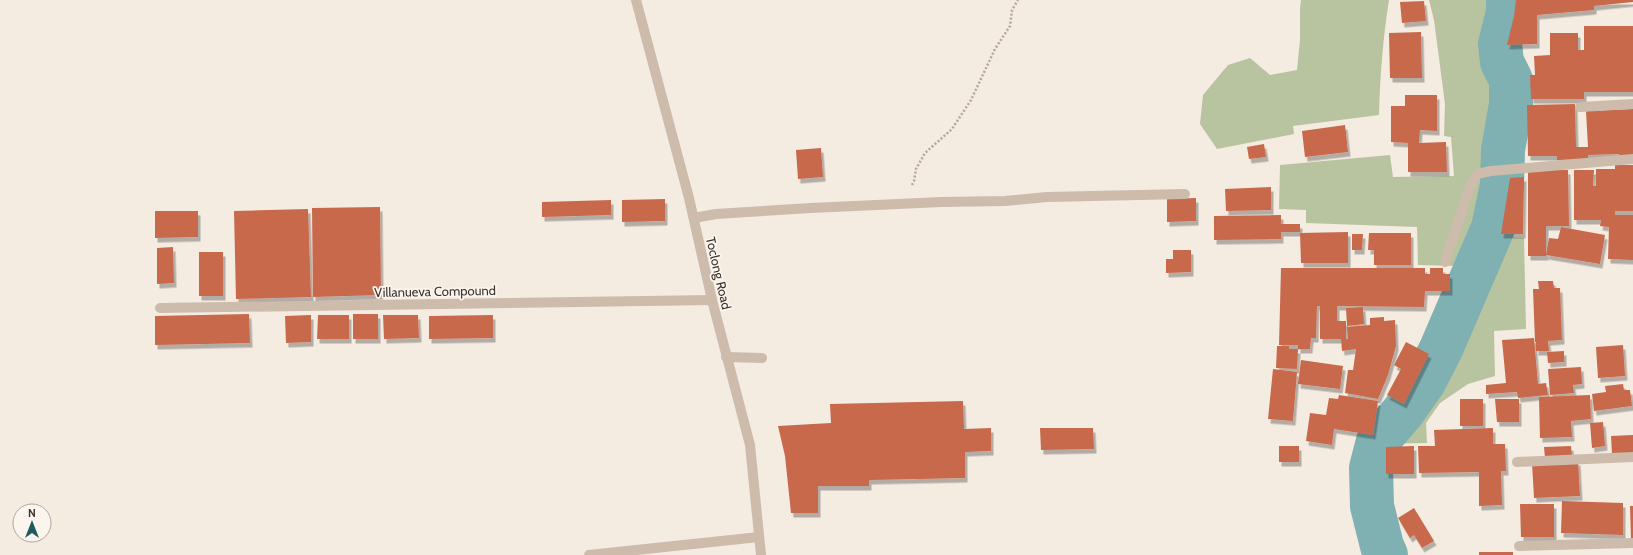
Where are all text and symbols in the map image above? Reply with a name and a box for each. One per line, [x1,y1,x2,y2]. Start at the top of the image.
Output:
street label: Toclong Road [703,235,735,311]
street label: Villanueva Compound [374,282,496,300]
north arrow [12,503,52,543]
text: N [28,506,36,520]

